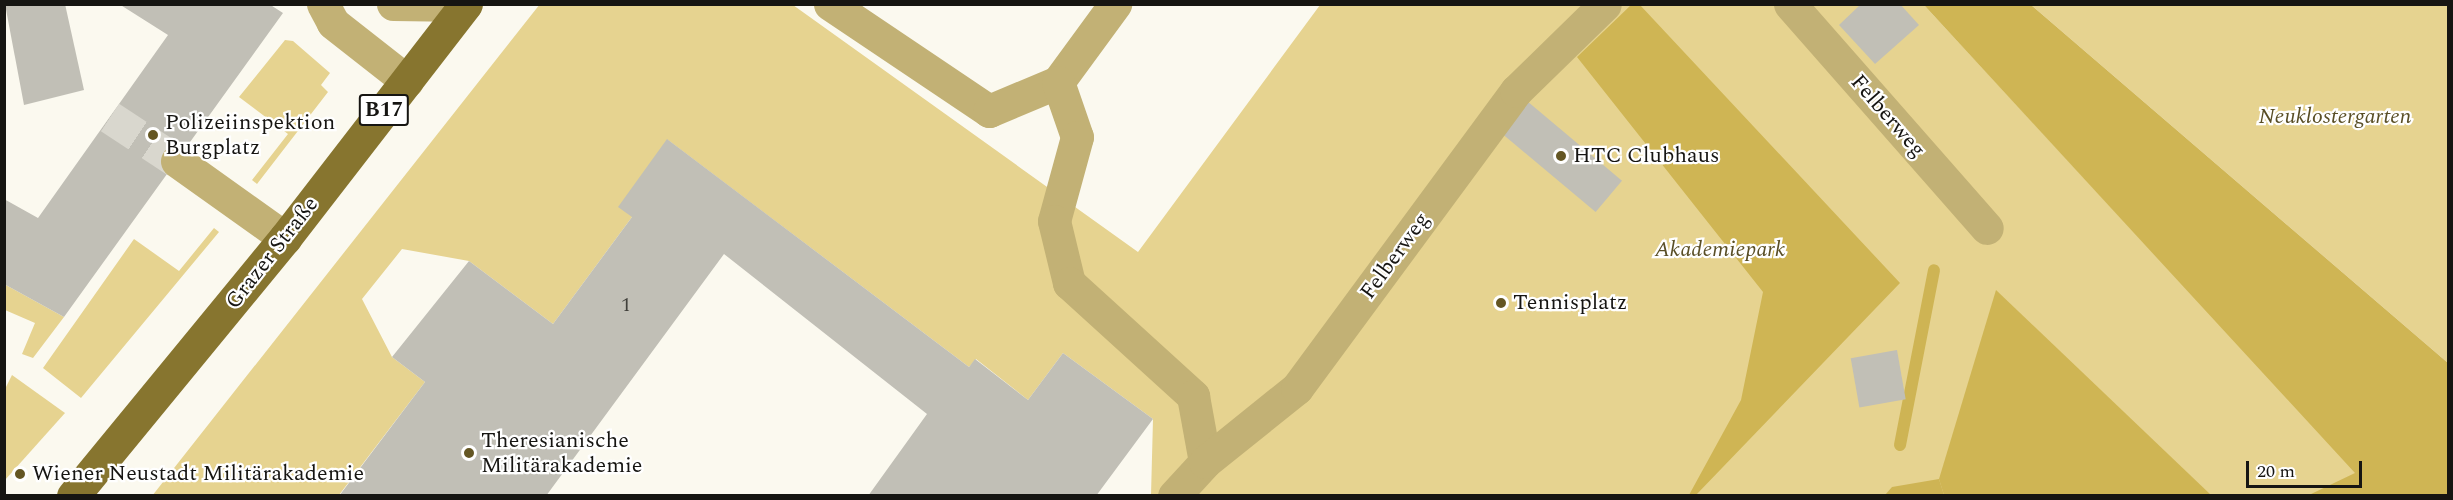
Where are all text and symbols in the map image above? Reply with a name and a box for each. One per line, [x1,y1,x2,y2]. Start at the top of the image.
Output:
street label: Felberweg [1845,69,1931,163]
road number: B17 [358,92,410,128]
park label: Neuklostergarten [2259,104,2411,130]
place label: Polizeiinspektion Burgplatz [165,109,335,160]
marker: Polizeiinspektion Burgplatz [146,128,160,142]
place label: HTC Clubhaus [1573,143,1720,169]
marker: HTC Clubhaus [1554,149,1568,163]
street label: Grazer Straße [220,192,324,314]
street label: Felberweg [1355,207,1435,305]
park label: Akademiepark [1655,237,1785,263]
place label: Tennisplatz [1513,290,1627,316]
house number: 1 [621,293,631,317]
marker: Tennisplatz [1494,296,1508,310]
place label: Theresianische Militärakademie [481,427,642,478]
marker: Theresianische Militärakademie [462,446,476,460]
scale bar [2249,449,2364,487]
text: 20 m [2257,458,2295,485]
place label: Wiener Neustadt Militärakademie [32,461,364,487]
marker: Wiener Neustadt Militärakademie [13,467,27,481]

